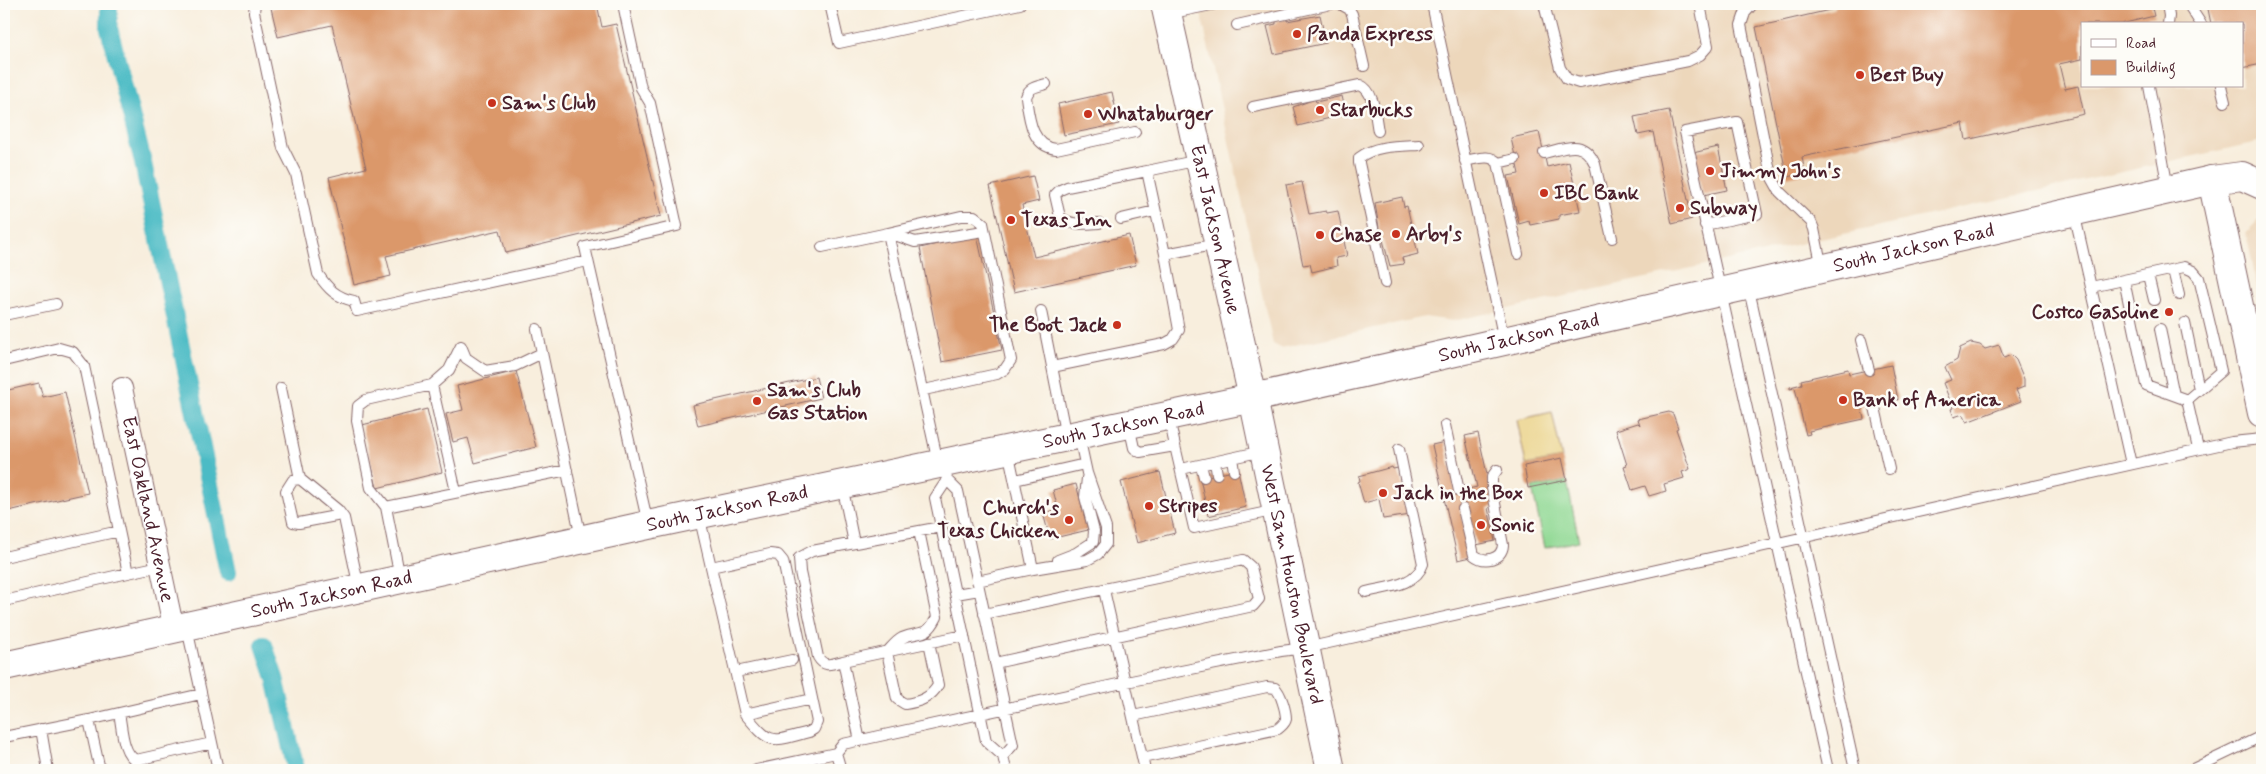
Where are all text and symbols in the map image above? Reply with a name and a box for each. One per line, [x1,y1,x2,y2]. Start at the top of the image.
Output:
place label: Panda Express [1307,21,1433,48]
legend [2081,22,2244,88]
marker: Panda Express [1291,28,1303,40]
text: Road [2126,34,2156,54]
text: Building [2126,58,2176,79]
place label: Best Buy [1870,62,1944,89]
marker: Best Buy [1854,69,1866,81]
place label: Sam's Club [502,90,596,117]
marker: Sam's Club [486,97,498,109]
place label: Starbucks [1330,97,1413,124]
place label: Whataburger [1097,101,1214,130]
marker: Starbucks [1314,104,1326,116]
marker: Whataburger [1082,108,1094,120]
street label: East Jackson Avenue [1183,142,1247,317]
place label: Jimmy John's [1720,158,1841,185]
marker: Jimmy John's [1704,165,1716,177]
place label: IBC Bank [1554,180,1640,207]
marker: IBC Bank [1538,187,1550,199]
place label: Subway [1690,195,1757,222]
marker: Subway [1674,202,1686,214]
place label: Texas Inn [1021,207,1112,234]
marker: Texas Inn [1005,214,1017,226]
street label: South Jackson Road [1831,216,1997,279]
place label: Arby's [1406,221,1462,248]
place label: Chase [1330,222,1382,249]
marker: Arby's [1390,228,1402,240]
marker: Chase [1314,229,1326,241]
place label: Costco Gasoline [2032,299,2159,326]
street label: South Jackson Road [1436,306,1602,369]
marker: Costco Gasoline [2163,306,2175,318]
place label: The Boot Jack [989,312,1107,339]
marker: The Boot Jack [1111,319,1123,331]
place label: Sam's Club Gas Station [767,377,868,427]
place label: Bank of America [1853,387,2002,414]
marker: Bank of America [1837,394,1849,406]
marker: Sam's Club Gas Station [751,395,763,407]
street label: South Jackson Road [1040,395,1207,455]
street label: East Oakland Avenue [115,414,181,605]
street label: West Sam Houston Boulevard [1254,462,1330,707]
street label: South Jackson Road [644,478,810,539]
place label: Jack in the Box [1393,480,1523,507]
marker: Jack in the Box [1377,487,1389,499]
place label: Stripes [1159,493,1218,520]
place label: Church's Texas Chicken [937,495,1059,545]
marker: Stripes [1143,500,1155,512]
place label: Sonic [1491,512,1535,539]
marker: Church's Texas Chicken [1063,514,1075,526]
marker: Sonic [1475,519,1487,531]
street label: South Jackson Road [248,564,414,625]

